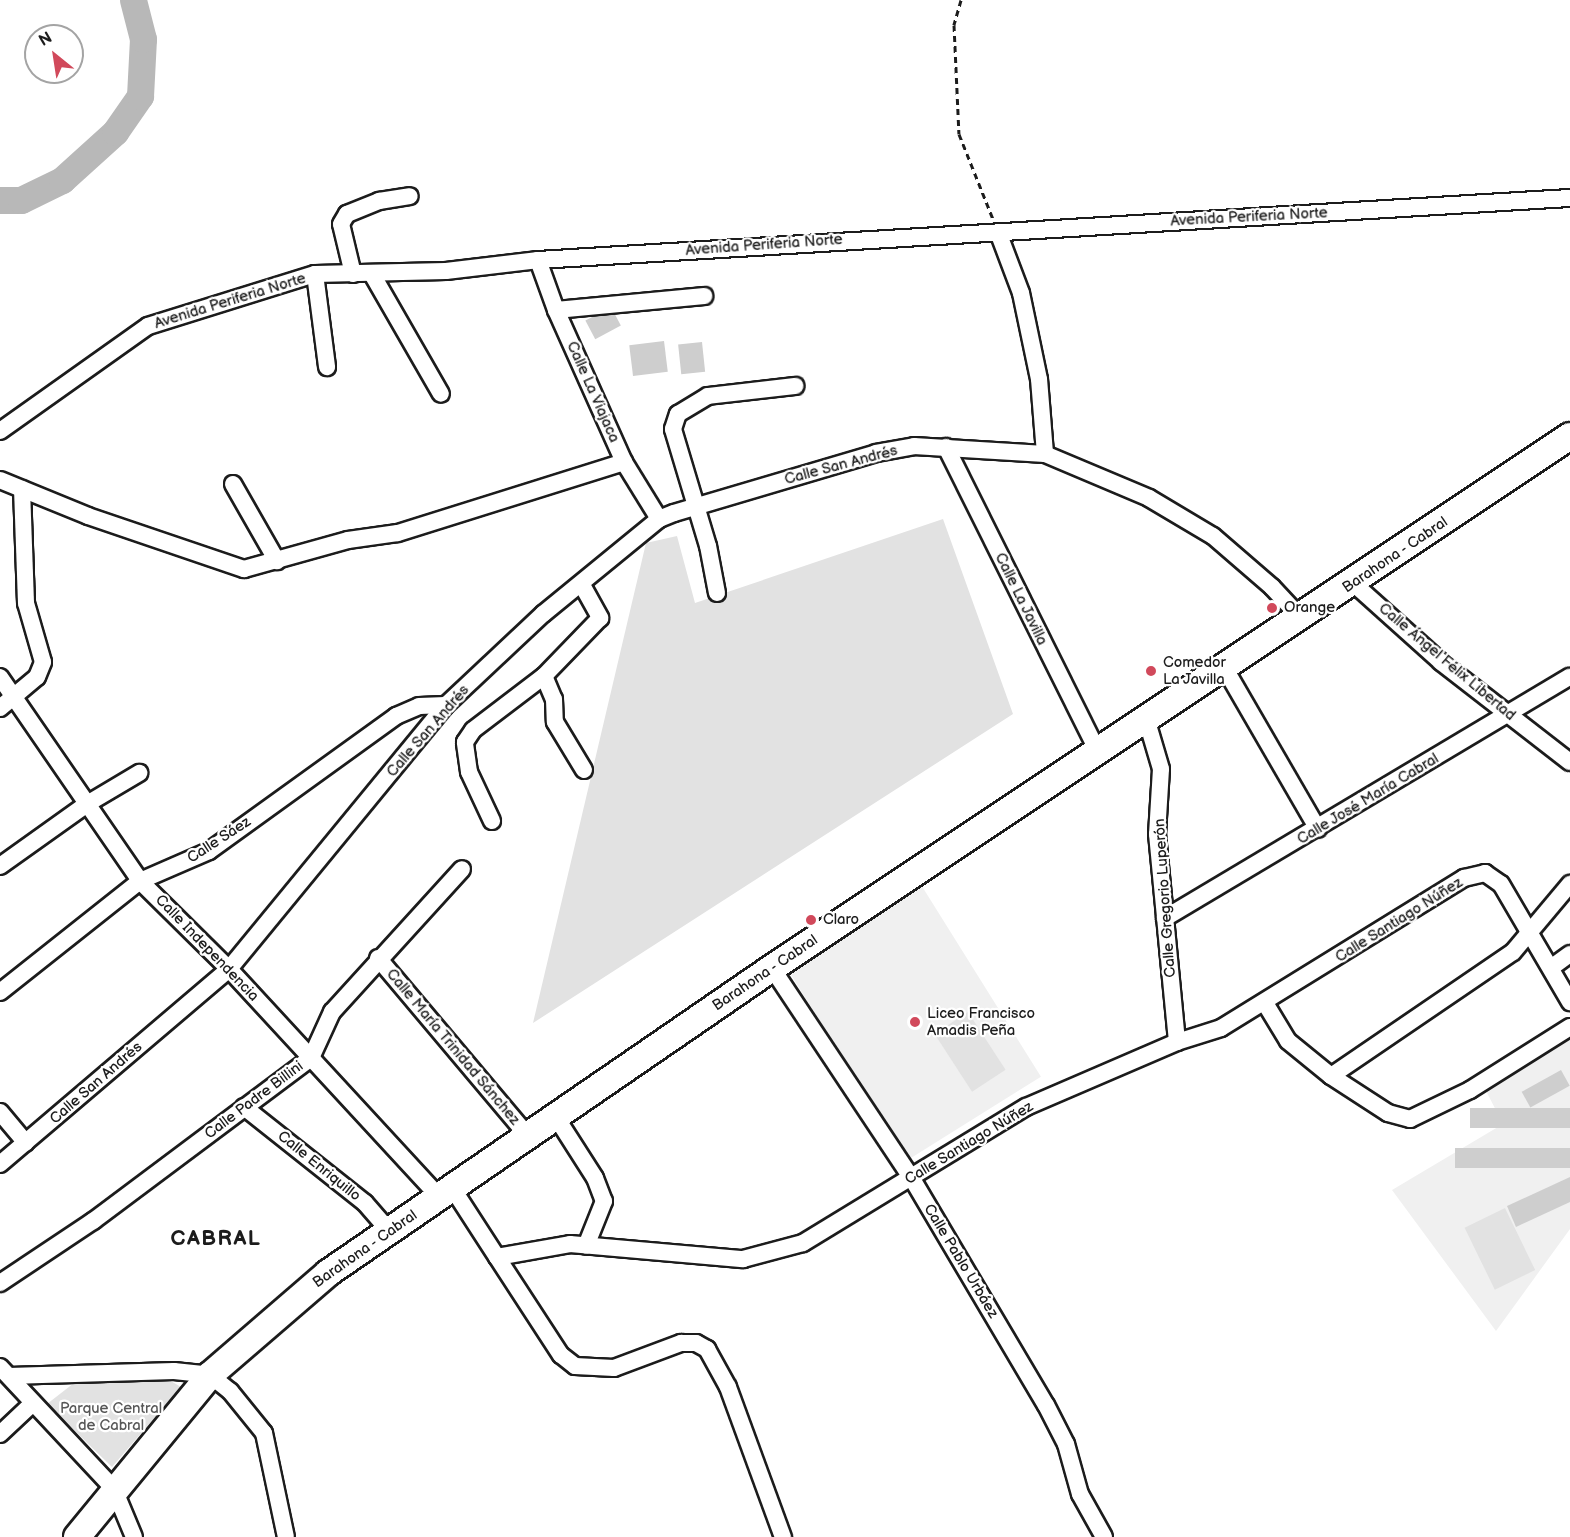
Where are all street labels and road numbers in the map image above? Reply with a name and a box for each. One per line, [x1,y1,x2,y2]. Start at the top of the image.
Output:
street label: Avenida Periferia Norte [1170,204,1328,230]
street label: Avenida Periferia Norte [685,231,843,259]
street label: Avenida Periferia Norte [152,269,308,333]
street label: Calle La Viajaca [563,338,623,446]
street label: Calle San Andrés [782,441,900,489]
street label: Barahona - Cabral [1338,513,1452,597]
street label: Calle La Javilla [991,550,1051,648]
street label: Calle Ángel Félix Libertad [1375,599,1519,725]
street label: Calle San Andrés [383,681,473,781]
street label: Calle José María Cabral [1294,749,1442,849]
street label: Calle Sáez [184,813,254,867]
street label: Calle Gregorio Luperón [1150,818,1180,978]
street label: Calle Santiago Núñez [1332,874,1466,966]
street label: Calle Independencia [151,891,263,1005]
street label: Barahona - Cabral [708,931,822,1015]
street label: Calle María Trinidad Sánchez [382,965,524,1129]
street label: Calle San Andrés [46,1038,146,1128]
street label: Calle Padre Billini [201,1057,307,1143]
street label: Calle Santiago Núñez [902,1098,1036,1188]
street label: Calle Enriquillo [274,1127,364,1205]
street label: Calle Pablo Urbáez [920,1201,1002,1321]
street label: Barahona - Cabral [309,1206,421,1292]

